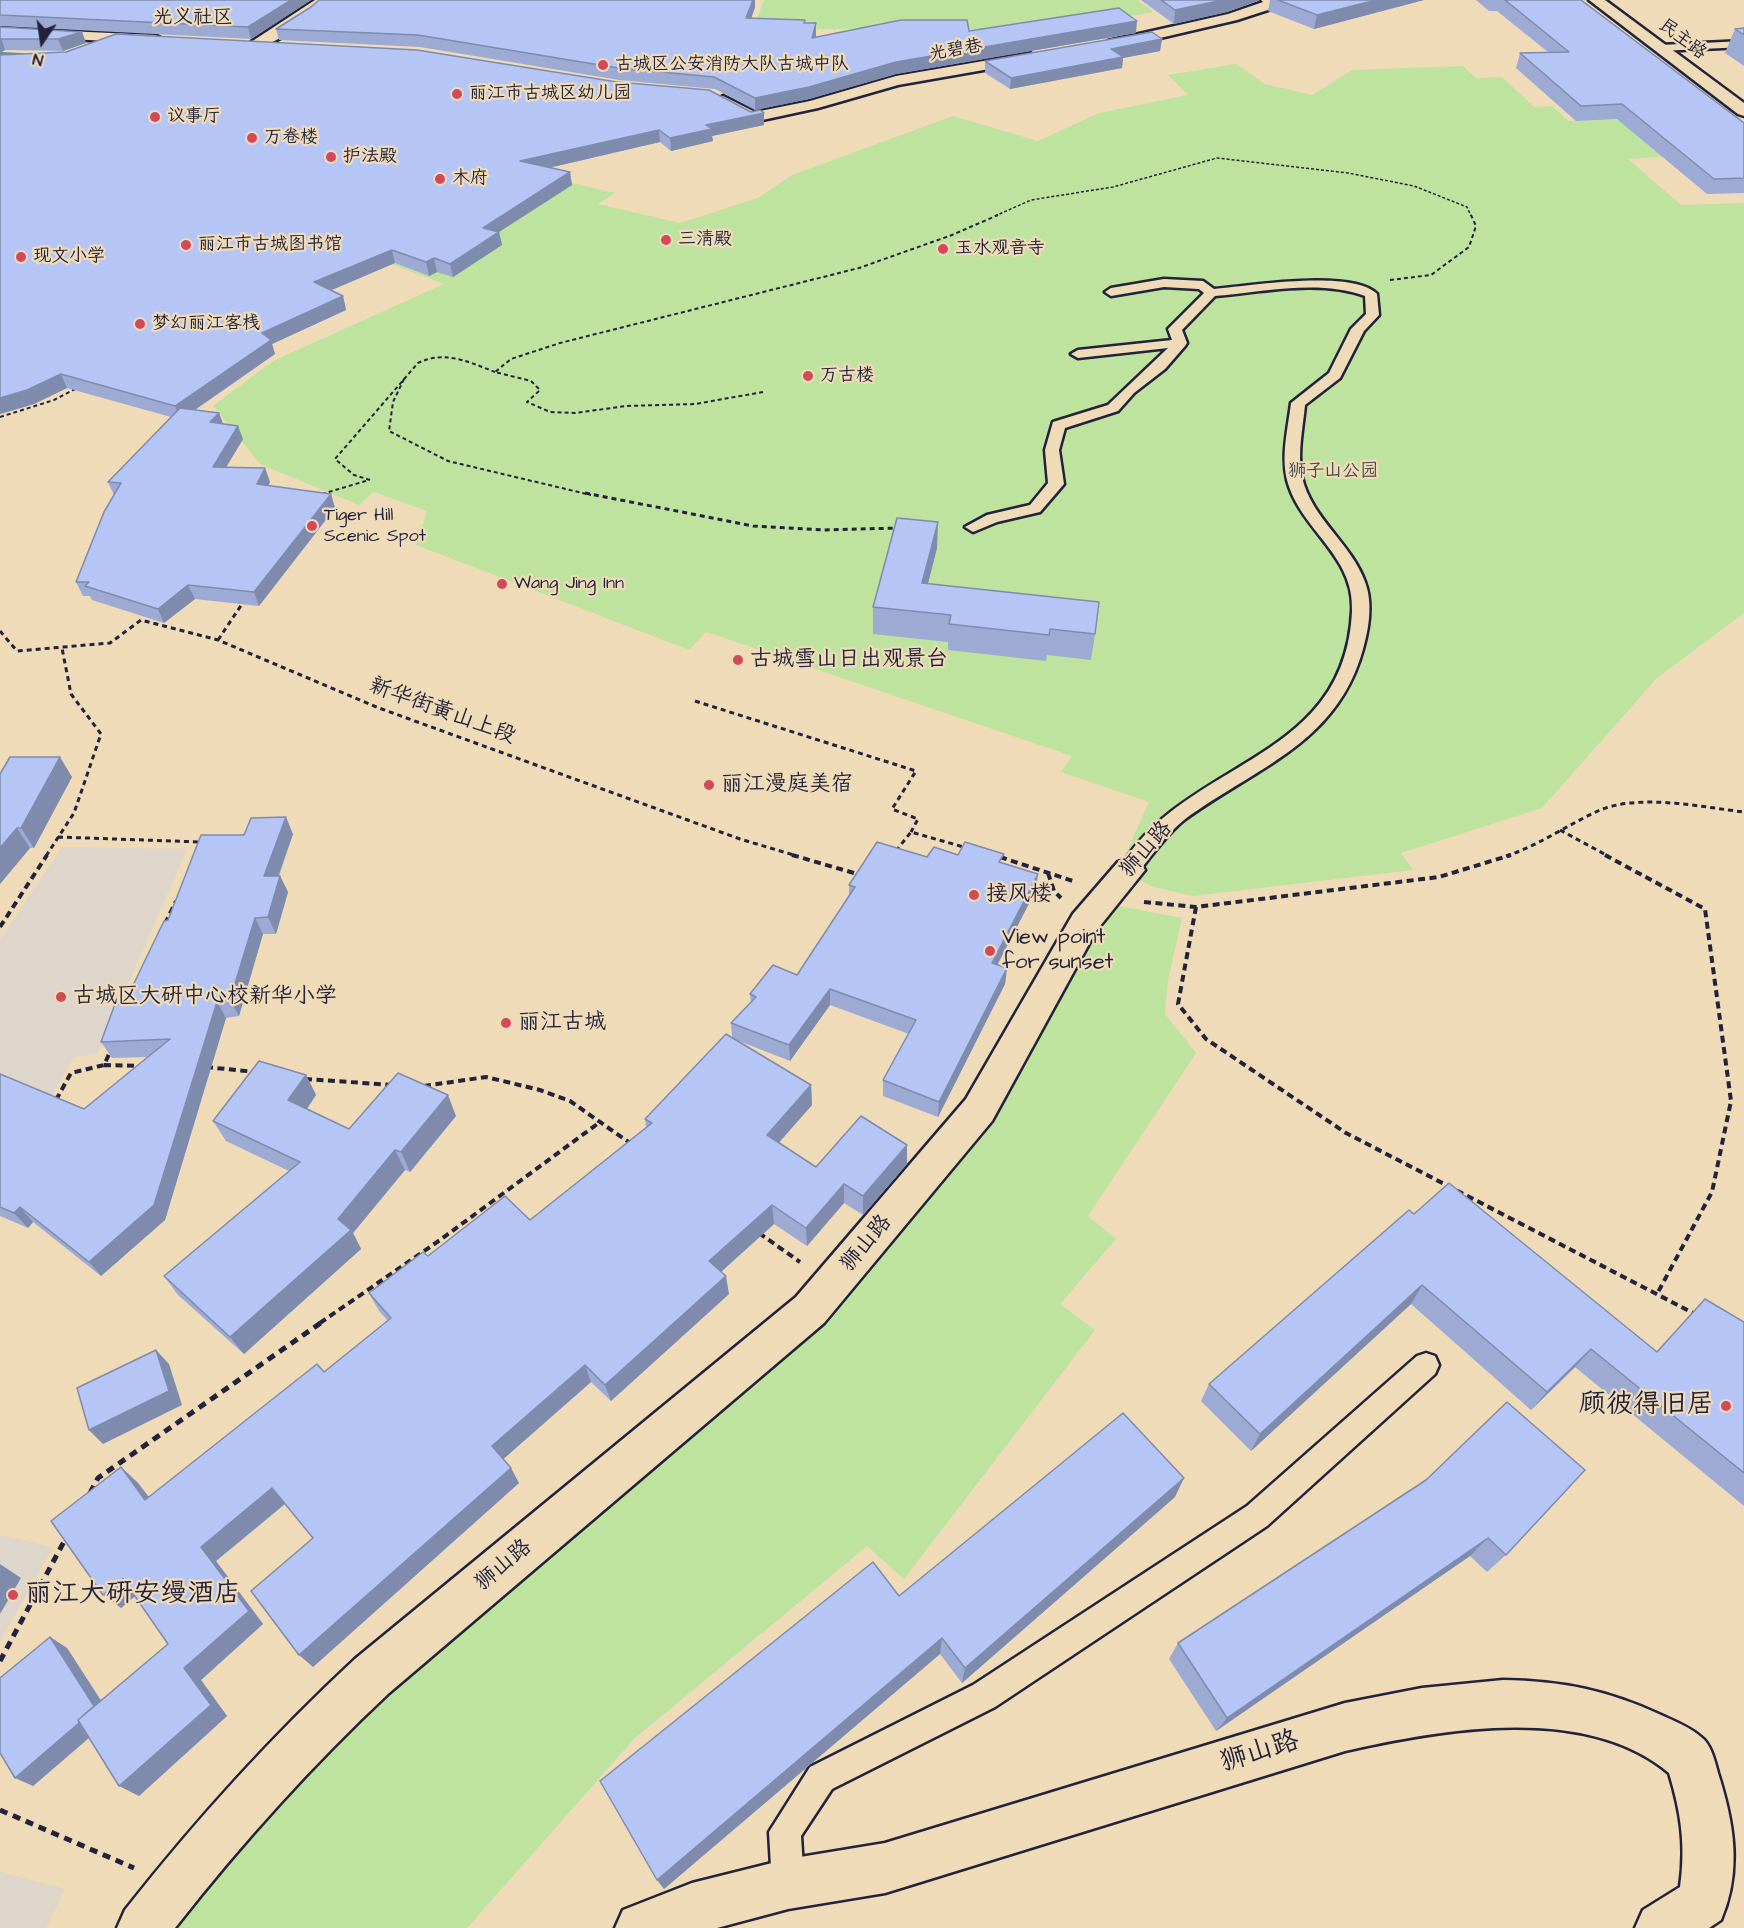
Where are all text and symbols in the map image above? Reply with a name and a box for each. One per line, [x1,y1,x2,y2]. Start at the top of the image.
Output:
district label: 光义社区 [153,7,233,31]
north arrow [12,12,72,72]
street label: 民主路 [1654,15,1710,65]
street label: 光碧巷 [928,36,984,66]
text: N [31,48,45,71]
place label: 古城区公安消防大队古城中队 [615,54,849,76]
marker: 古城区公安消防大队古城中队 [596,58,610,72]
place label: 丽江市古城区幼儿园 [469,83,631,105]
marker: 丽江市古城区幼儿园 [450,87,464,101]
place label: 议事厅 [167,106,221,128]
marker: 议事厅 [148,110,162,124]
place label: 万卷楼 [264,127,318,149]
marker: 万卷楼 [245,131,259,145]
place label: 护法殿 [343,146,397,168]
marker: 护法殿 [324,150,338,164]
place label: 木府 [452,168,488,190]
marker: 木府 [433,172,447,186]
place label: 三清殿 [678,229,732,251]
marker: 三清殿 [659,233,673,247]
place label: 丽江市古城图书馆 [198,234,342,256]
marker: 丽江市古城图书馆 [179,238,193,252]
place label: 玉水观音寺 [955,238,1045,260]
marker: 玉水观音寺 [936,242,950,256]
place label: 现文小学 [33,246,105,268]
marker: 现文小学 [14,250,28,264]
place label: 梦幻丽江客栈 [152,313,260,335]
marker: 梦幻丽江客栈 [133,317,147,331]
place label: 万古楼 [820,365,874,387]
marker: 万古楼 [801,369,815,383]
park label: 狮子山公园 [1288,461,1378,483]
place label: Tiger Hill Scenic Spot [324,505,426,548]
marker: Tiger Hill Scenic Spot [305,519,319,533]
place label: Wang Jing Inn [514,573,624,595]
marker: Wang Jing Inn [495,577,509,591]
place label: 古城雪山日出观景台 [750,647,948,673]
marker: 古城雪山日出观景台 [731,653,745,667]
street label: 新华街黄山上段 [365,673,519,751]
place label: 丽江漫庭美宿 [721,772,853,798]
marker: 丽江漫庭美宿 [702,778,716,792]
street label: 狮山路 [1115,816,1179,884]
place label: 接风楼 [986,882,1052,908]
marker: 接风楼 [967,888,981,902]
place label: View point for sunset [1002,925,1113,976]
marker: View point for sunset [983,944,997,958]
place label: 古城区大研中心校新华小学 [73,984,337,1010]
marker: 古城区大研中心校新华小学 [54,990,68,1004]
place label: 丽江古城 [518,1010,606,1036]
marker: 丽江古城 [499,1016,513,1030]
street label: 狮山路 [836,1210,898,1278]
place label: 顾彼得旧居 [1579,1390,1714,1422]
marker: 顾彼得旧居 [1719,1399,1733,1413]
street label: 狮山路 [470,1535,538,1597]
place label: 丽江大研安缦酒店 [25,1579,241,1611]
marker: 丽江大研安缦酒店 [6,1588,20,1602]
street label: 狮山路 [1217,1726,1303,1780]

